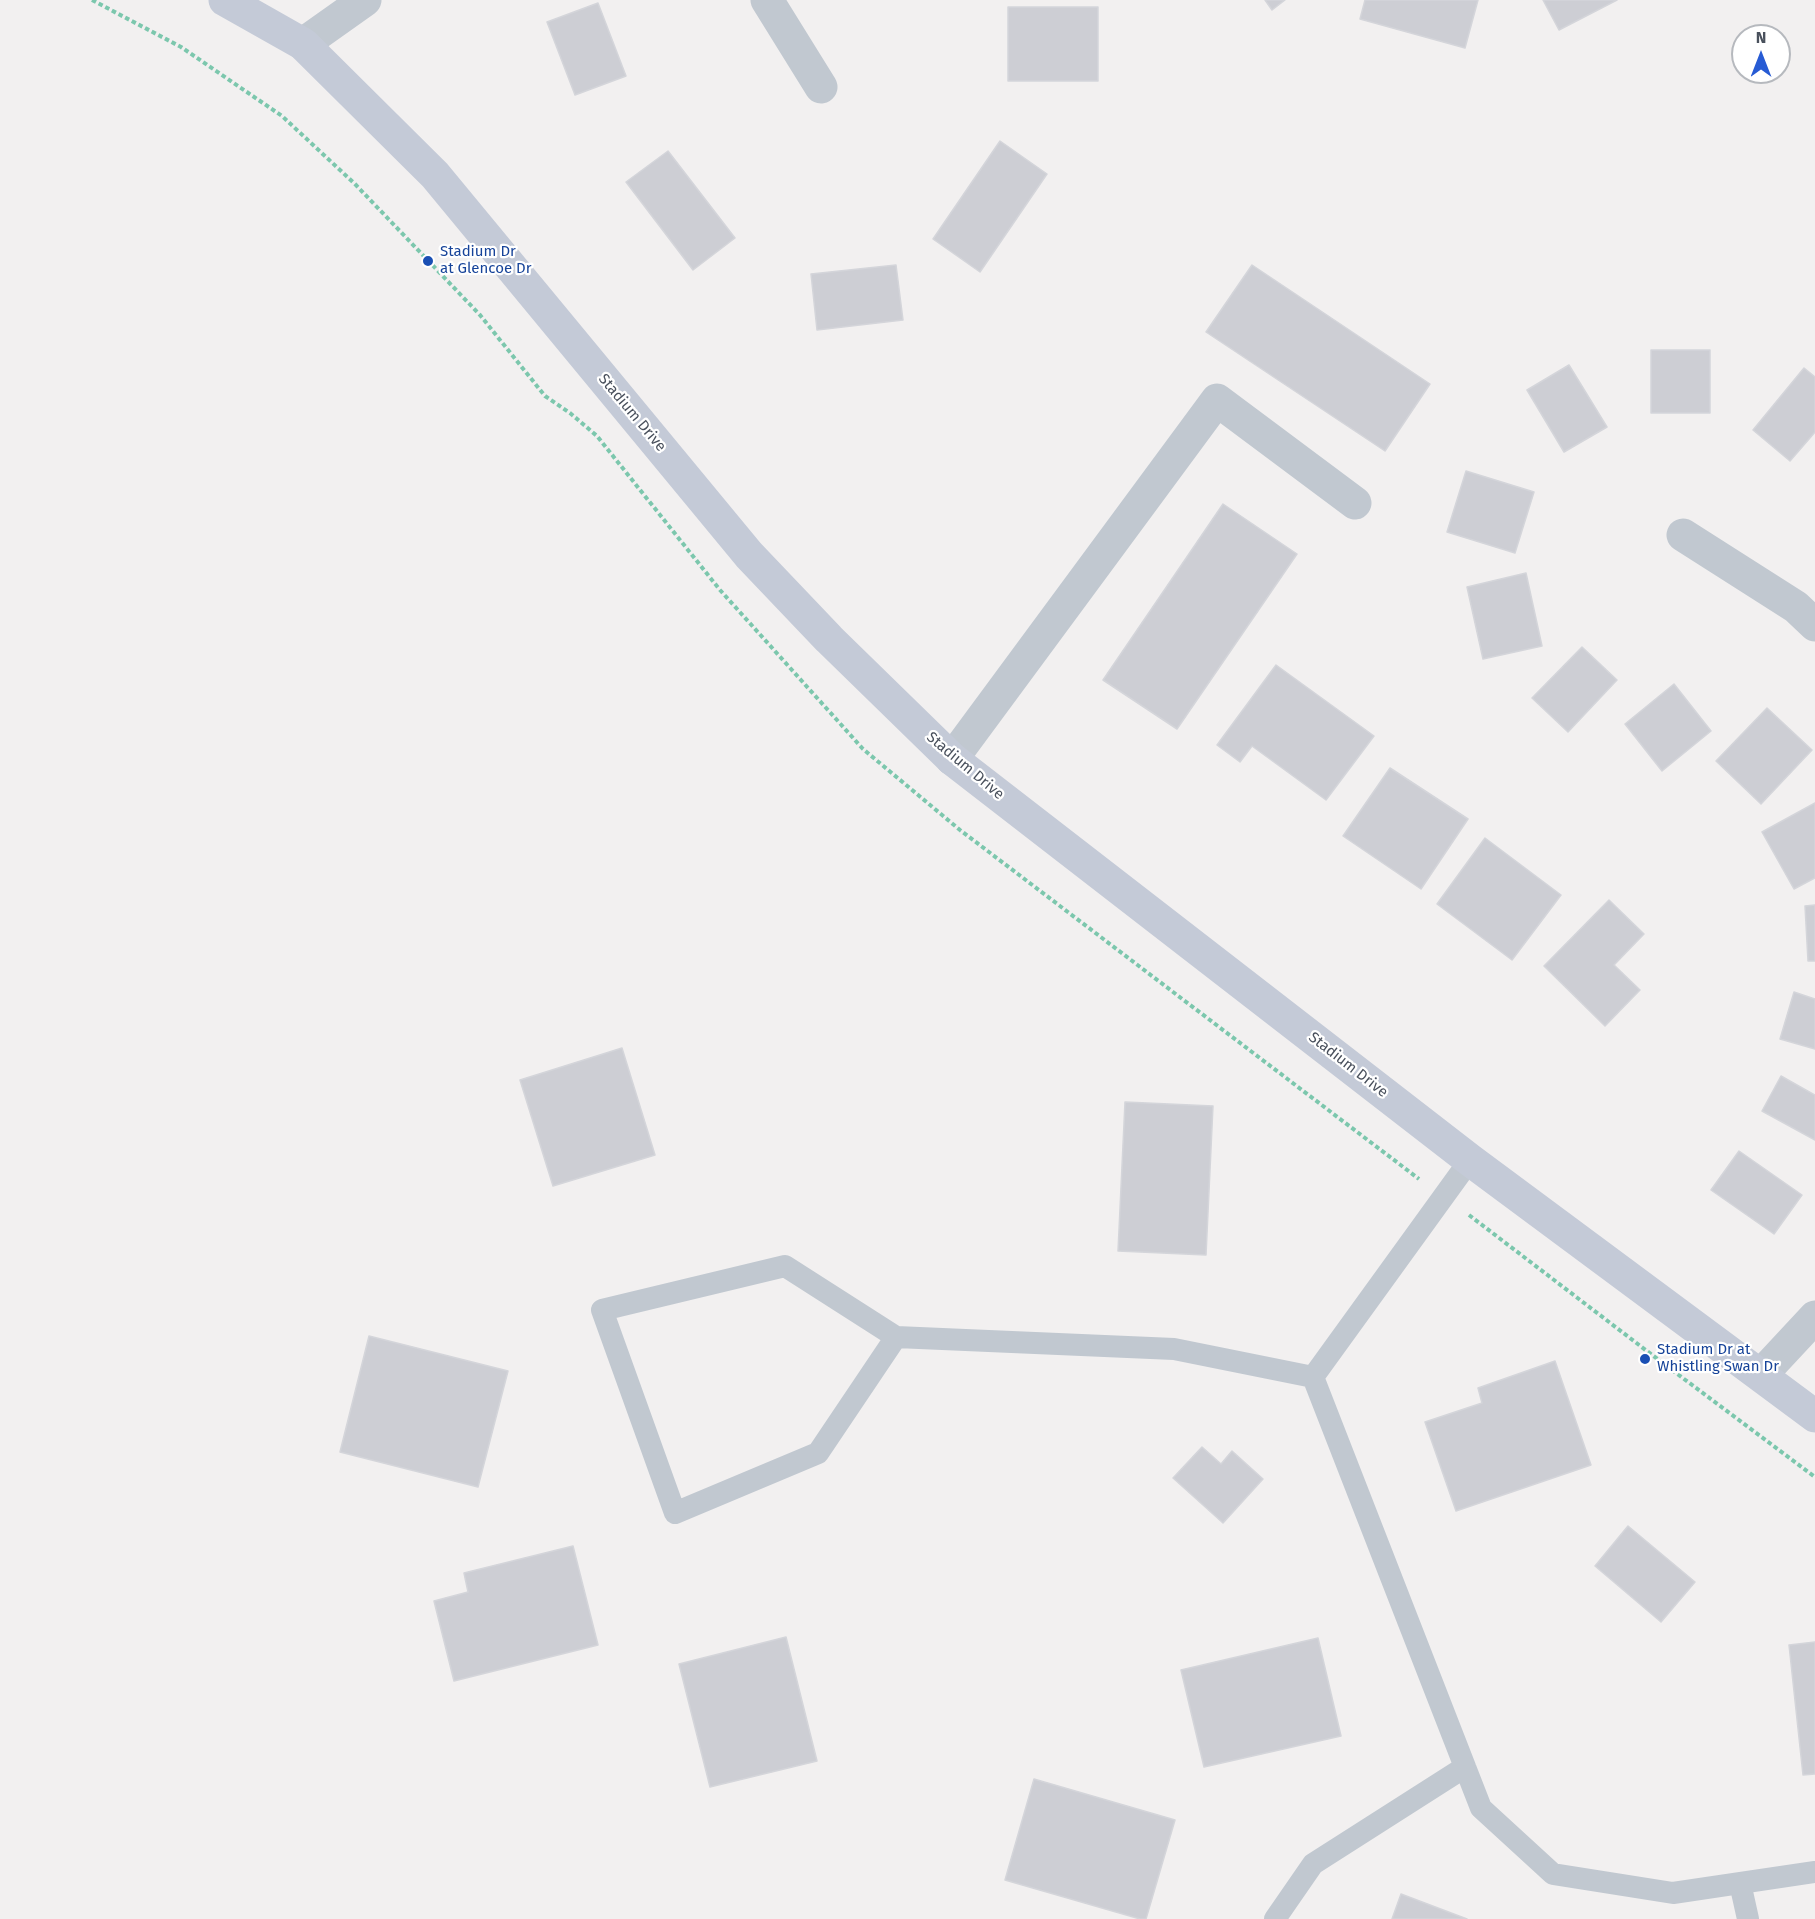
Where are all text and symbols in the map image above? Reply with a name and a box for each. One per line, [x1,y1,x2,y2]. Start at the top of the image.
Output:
north arrow [1731,24,1791,84]
text: N [1756,28,1766,47]
place label: Stadium Dr at Glencoe Dr [440,243,532,278]
marker: Stadium Dr at Glencoe Dr [421,254,435,268]
street label: Stadium Drive [594,371,670,455]
street label: Stadium Drive [923,728,1007,804]
street label: Stadium Drive [1305,1028,1391,1102]
place label: Stadium Dr at Whistling Swan Dr [1657,1341,1779,1376]
marker: Stadium Dr at Whistling Swan Dr [1638,1352,1652,1366]

